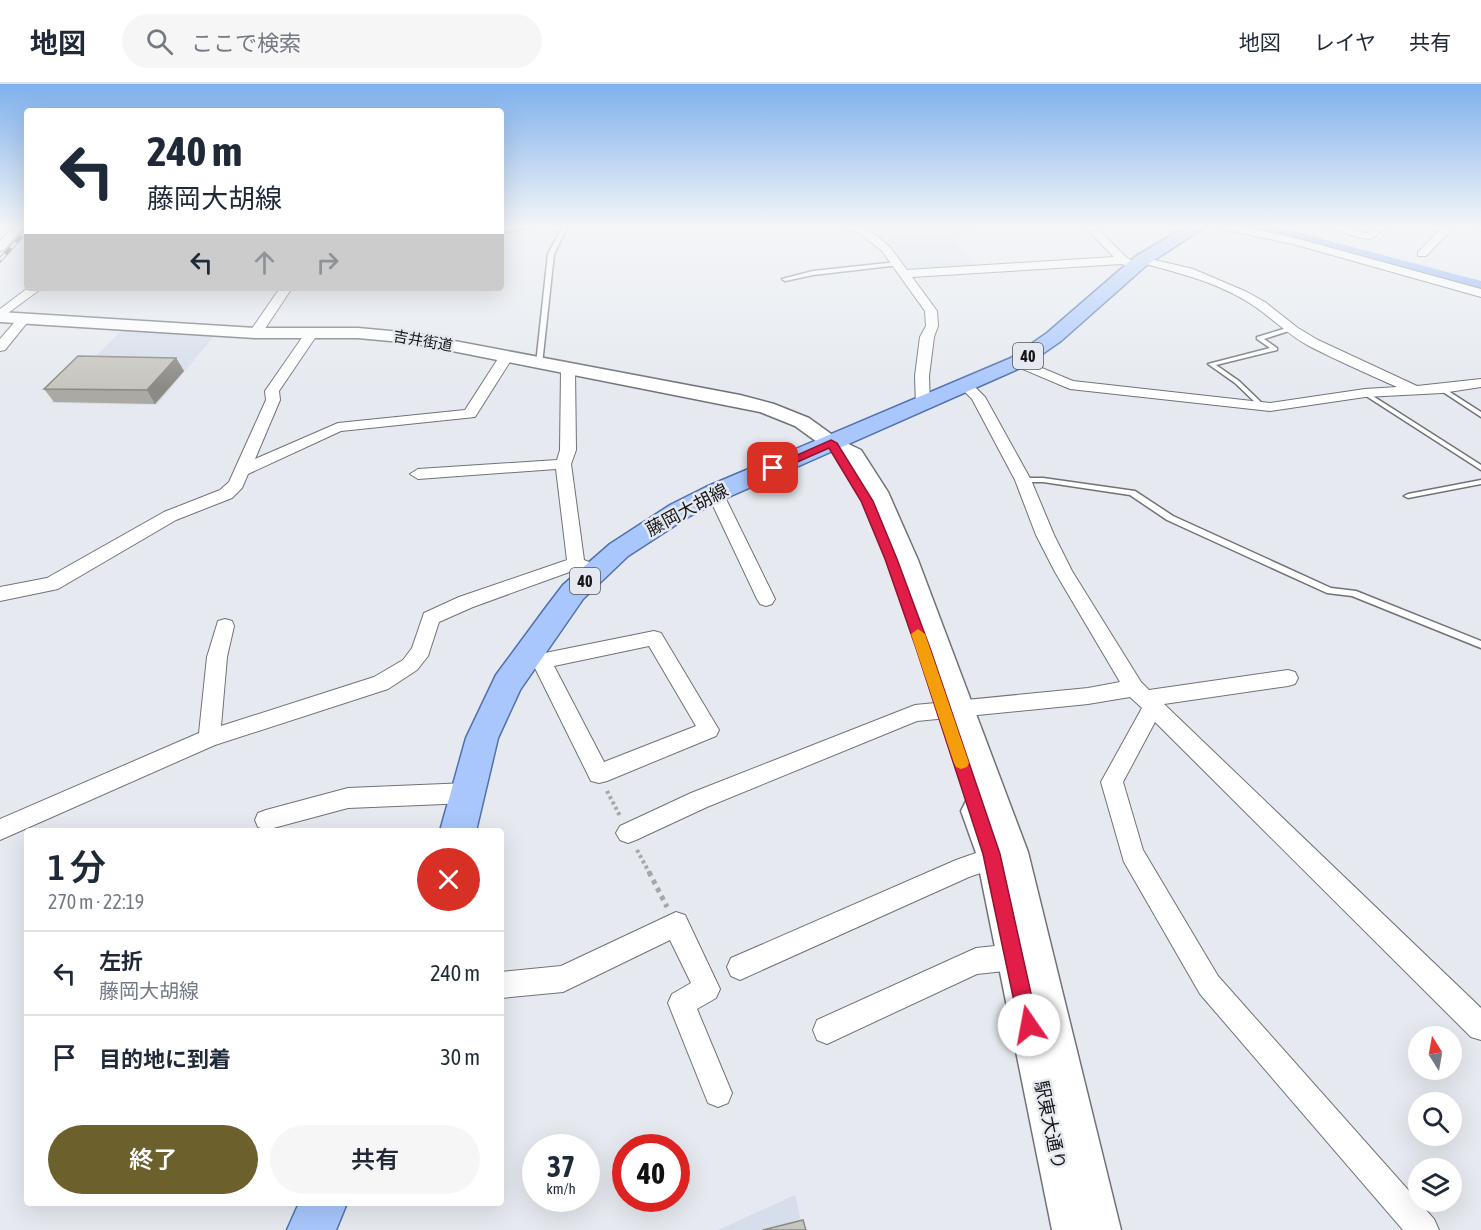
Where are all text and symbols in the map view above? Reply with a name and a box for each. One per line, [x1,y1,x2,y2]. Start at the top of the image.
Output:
search box [122,14,542,68]
icon: search [143,25,176,58]
text: 地図 [30,27,86,59]
text: ここで検索 [191,30,301,56]
text: 地図 [1239,30,1281,54]
text: レイヤ [1314,30,1376,54]
text: 共有 [1409,30,1451,54]
text: 240 m [147,127,242,175]
icon: left [48,132,126,210]
text: 藤岡大胡線 [147,183,282,214]
icon: left [185,246,218,279]
icon: ahead [248,246,281,279]
icon: right [311,246,344,279]
street label: 吉井街道 [392,327,454,354]
road number: 40 [1013,343,1043,369]
pin [747,442,798,493]
icon: arrive [756,451,789,484]
street label: 藤岡大胡線 [642,479,731,540]
road number: 40 [570,568,600,594]
text: 1 分 [48,846,106,888]
button: close [417,848,480,911]
text: 270 m · 22:19 [48,890,144,913]
text: 左折 [99,948,143,974]
icon: left [48,957,81,990]
text: 240 m [430,960,480,986]
text: 藤岡大胡線 [99,979,199,1002]
position arrow [997,993,1061,1057]
north arrow [1408,1026,1462,1080]
map controls [1408,1026,1462,1212]
icon: arrive [48,1041,81,1074]
text: 30 m [440,1044,480,1070]
text: 目的地に到着 [99,1046,231,1072]
street label: 駅東大通り [1031,1079,1070,1171]
button: search [1408,1092,1462,1146]
button: 終了 [48,1125,258,1194]
button: 共有 [270,1125,480,1194]
speed limit sign: 40 [612,1134,690,1212]
text: 37 [547,1149,575,1183]
button: layers [1408,1158,1462,1212]
text: km/h [546,1180,576,1197]

